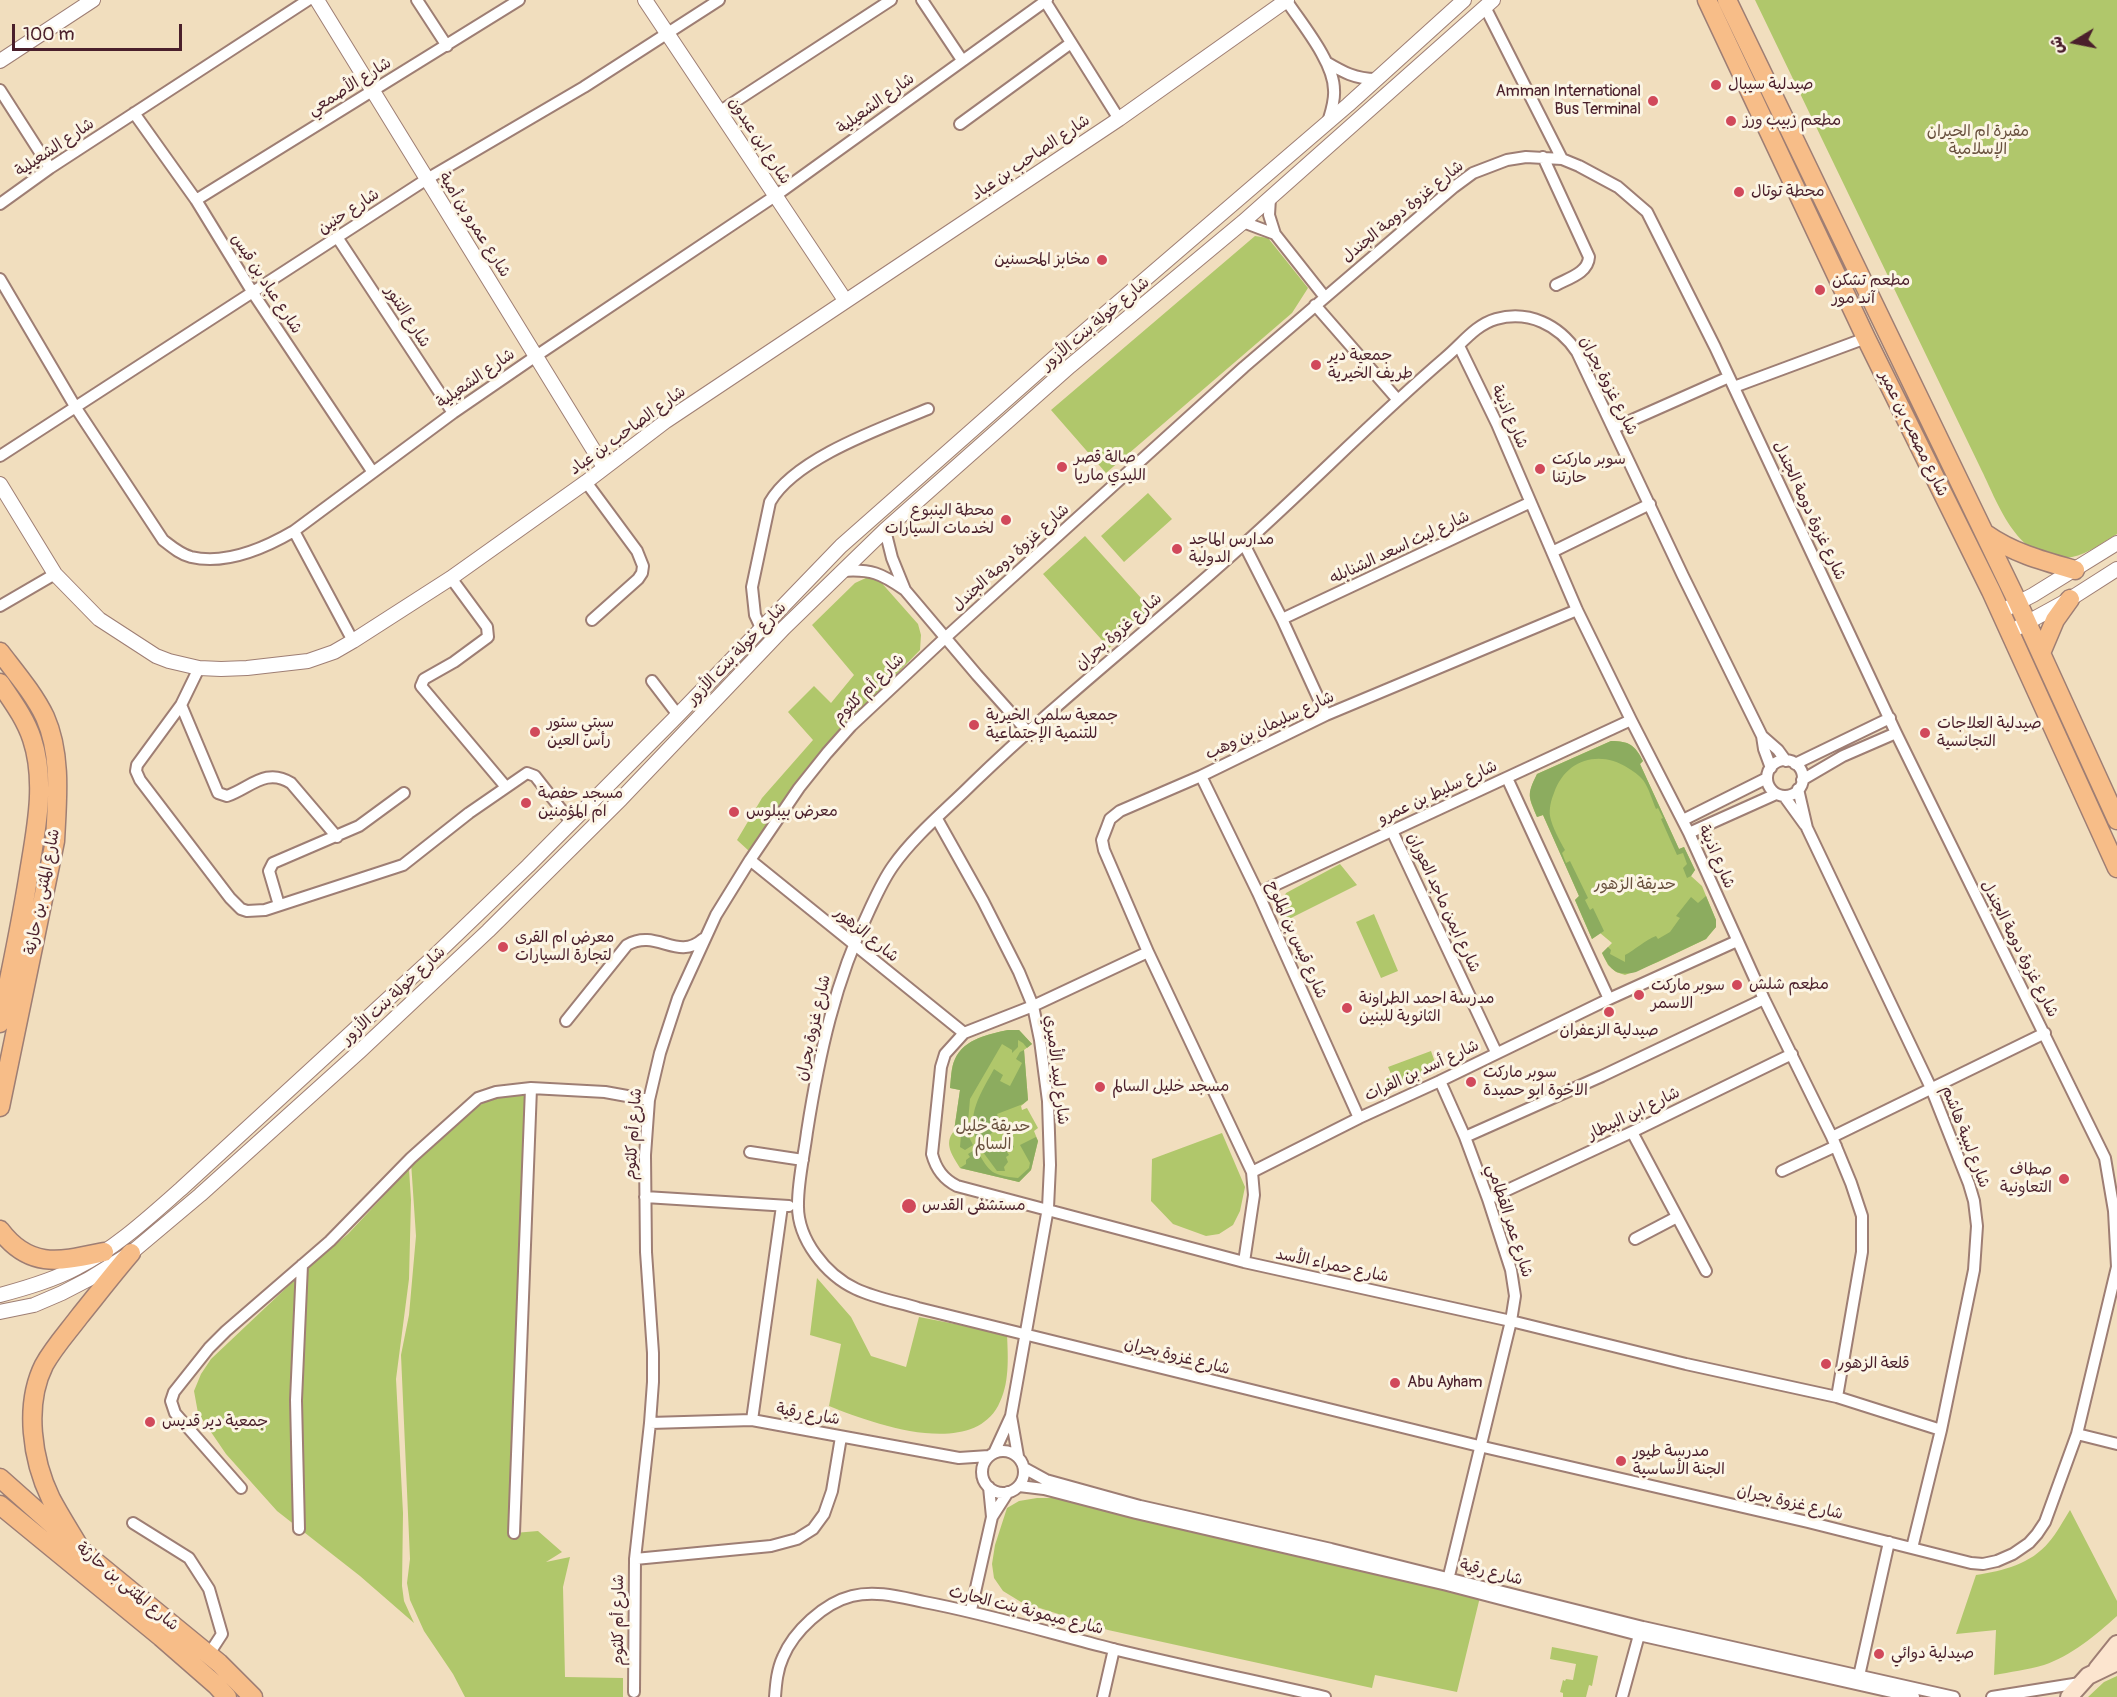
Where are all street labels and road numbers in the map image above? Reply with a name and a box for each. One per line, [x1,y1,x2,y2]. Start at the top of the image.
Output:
street label: شارع الأصمعي [305,54,395,120]
street label: شارع الشعيلية [833,69,919,139]
street label: شارع ابن عبدون [724,94,794,188]
street label: شارع الصاحب بن عباد [968,111,1094,205]
street label: شارع الشعيلية [12,115,98,181]
street label: شارع غزوة دومة الجندل [1338,157,1468,267]
street label: شارع عمرو بن أمية [434,169,514,281]
street label: شارع حنين [315,185,383,239]
street label: شارع عباد بن قيس [226,230,306,338]
street label: شارع خولة بنت الأزور [1038,273,1154,375]
street label: شارع التنور [380,283,434,351]
street label: شارع غزوة بحران [1575,333,1641,439]
street label: شارع الشعيلية [433,345,519,413]
street label: شارع مصعب بن عمير [1874,368,1952,500]
street label: شارع الصاحب بن عباد [566,382,690,480]
street label: شارع اذينة [1486,382,1532,452]
street label: شارع غزوة دومة الجندل [1768,438,1850,584]
street label: شارع غزوة دومة الجندل [948,500,1074,616]
street label: شارع ليث اسعد الشنابله [1327,507,1473,589]
street label: شارع غزوة بحران [1072,589,1166,675]
street label: شارع خولة بنت الأزور [683,599,791,709]
street label: شارع أم كلثوم [829,650,909,728]
street label: شارع سليمان بن وهب [1203,688,1337,764]
street label: شارع سليط بن عمرو [1375,757,1501,829]
street label: شارع اذينة [1693,822,1739,892]
street label: شارع المثنى بن حارثة [21,827,65,957]
street label: شارع ايمن ماجد العوران [1402,830,1484,976]
street label: شارع غزوة دومة الجندل [1976,877,2062,1021]
street label: شارع قيس بن الملوح [1261,878,1331,1002]
street label: شارع الزهور [830,903,902,967]
street label: شارع خولة بنت الأزور [338,943,450,1049]
street label: شارع غزوة بحران [792,973,836,1083]
street label: شارع لبيد الأميري [1040,1014,1072,1126]
street label: شارع أسد بن الفرات [1362,1036,1482,1106]
street label: شارع ابن البيطار [1585,1083,1683,1145]
street label: شارع لبيبة هاشم [1937,1083,1993,1191]
street label: شارع أم كلثوم [621,1087,647,1181]
street label: شارع عمر القطامي [1482,1162,1536,1280]
street label: شارع حمراء الأسد [1274,1245,1390,1287]
street label: شارع غزوة بحران [1122,1335,1232,1379]
street label: شارع رقية [775,1400,841,1430]
street label: شارع غزوة بحران [1735,1481,1845,1525]
street label: شارع المثنى بن حارثة [72,1538,182,1636]
street label: شارع رقية [1458,1556,1524,1590]
street label: شارع أم كلثوم [609,1574,629,1666]
street label: شارع ميمونة بنت الحارث [947,1582,1105,1640]

